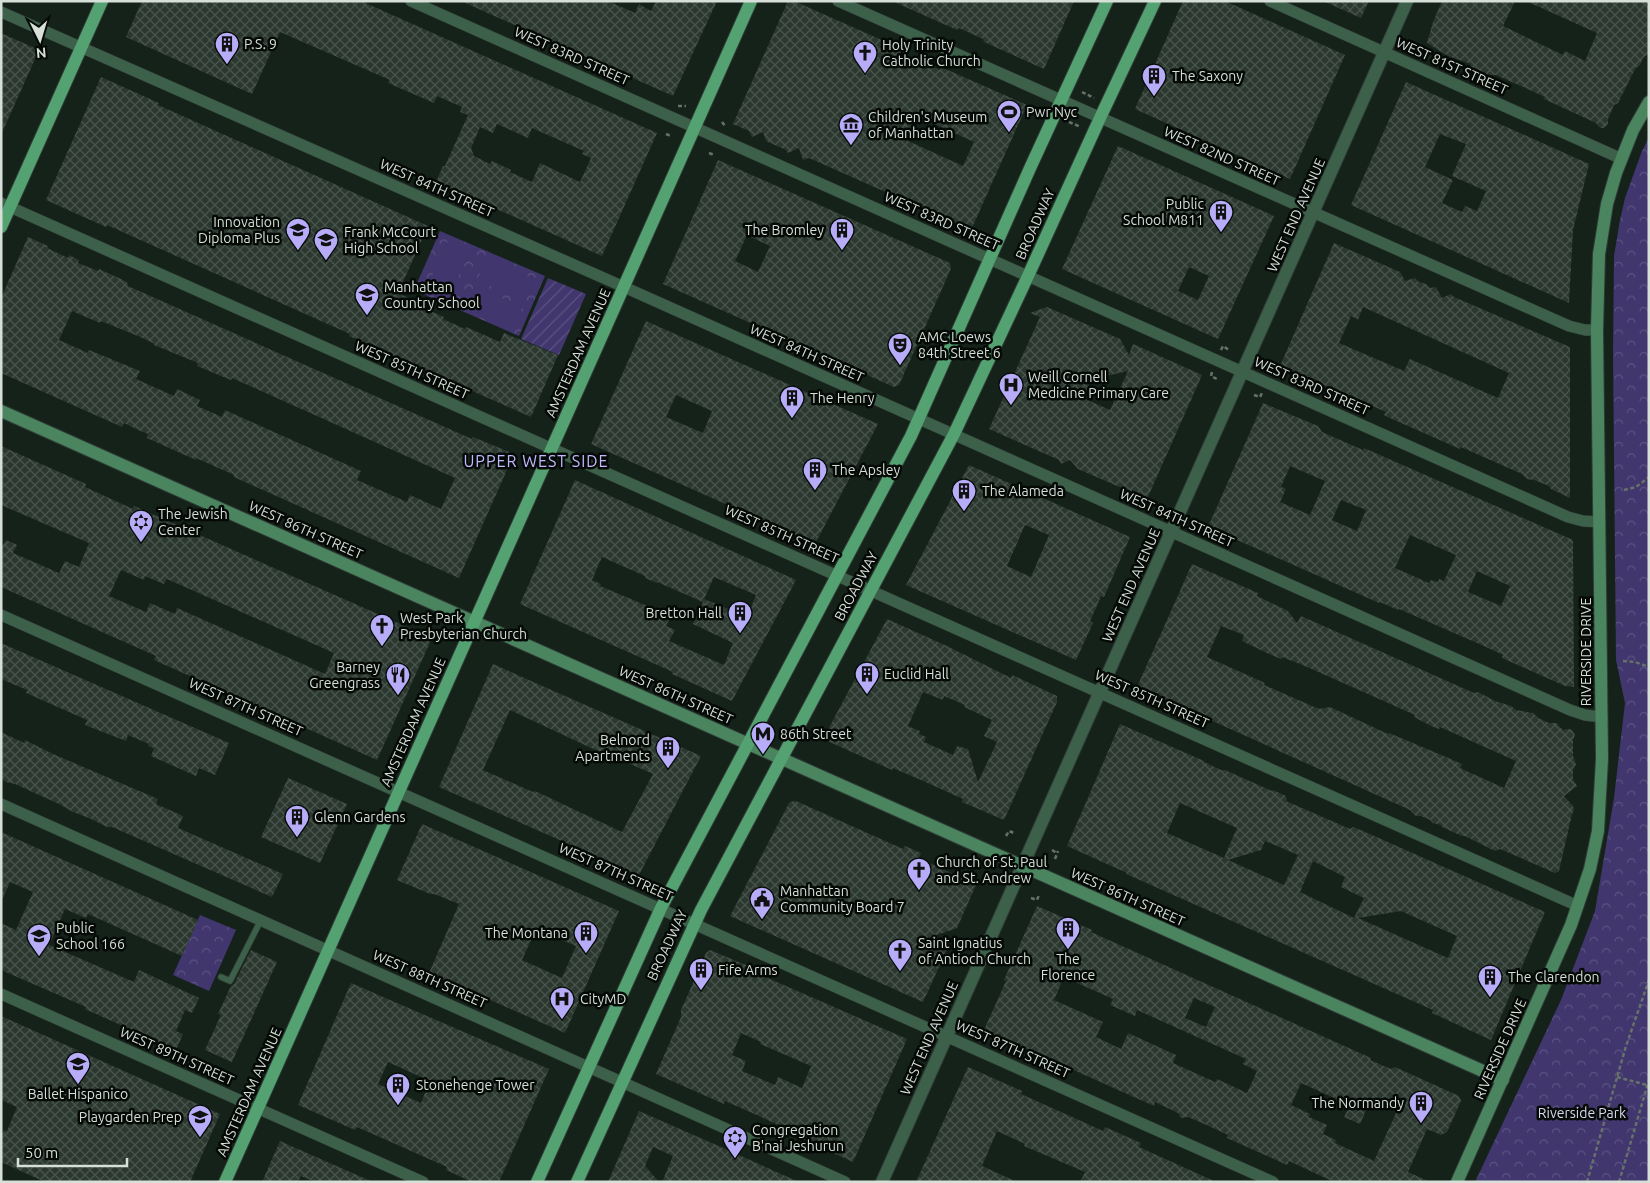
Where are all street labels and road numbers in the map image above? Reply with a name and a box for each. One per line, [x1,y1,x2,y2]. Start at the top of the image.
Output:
street label: WEST 83RD STREET [512,23,632,89]
street label: WEST 81ST STREET [1394,34,1510,98]
street label: WEST 82ND STREET [1162,123,1283,189]
street label: WEST 84TH STREET [378,156,497,220]
street label: WEST END AVENUE [1264,156,1328,274]
street label: BROADWAY [1012,186,1058,262]
street label: WEST 83RD STREET [882,188,1002,254]
street label: AMSTERDAM AVENUE [542,286,614,420]
street label: WEST 84TH STREET [748,321,867,385]
street label: WEST 85TH STREET [353,338,472,402]
street label: WEST 83RD STREET [1252,353,1372,419]
street label: WEST 84TH STREET [1118,486,1237,550]
street label: WEST 86TH STREET [247,498,366,562]
street label: WEST 85TH STREET [723,502,842,566]
street label: WEST END AVENUE [1099,526,1163,644]
street label: BROADWAY [831,549,881,623]
street label: RIVERSIDE DRIVE [1578,598,1594,706]
street label: AMSTERDAM AVENUE [377,655,449,789]
street label: WEST 86TH STREET [617,663,736,727]
street label: WEST 85TH STREET [1093,667,1212,731]
street label: WEST 87TH STREET [187,675,306,739]
street label: WEST 87TH STREET [557,840,676,904]
street label: WEST 86TH STREET [1069,865,1188,929]
street label: BROADWAY [644,907,690,983]
street label: WEST 88TH STREET [371,947,490,1011]
street label: WEST END AVENUE [897,979,961,1097]
street label: RIVERSIDE DRIVE [1471,996,1529,1102]
street label: WEST 87TH STREET [954,1017,1073,1081]
street label: WEST 89TH STREET [118,1024,237,1088]
street label: AMSTERDAM AVENUE [213,1025,285,1159]

